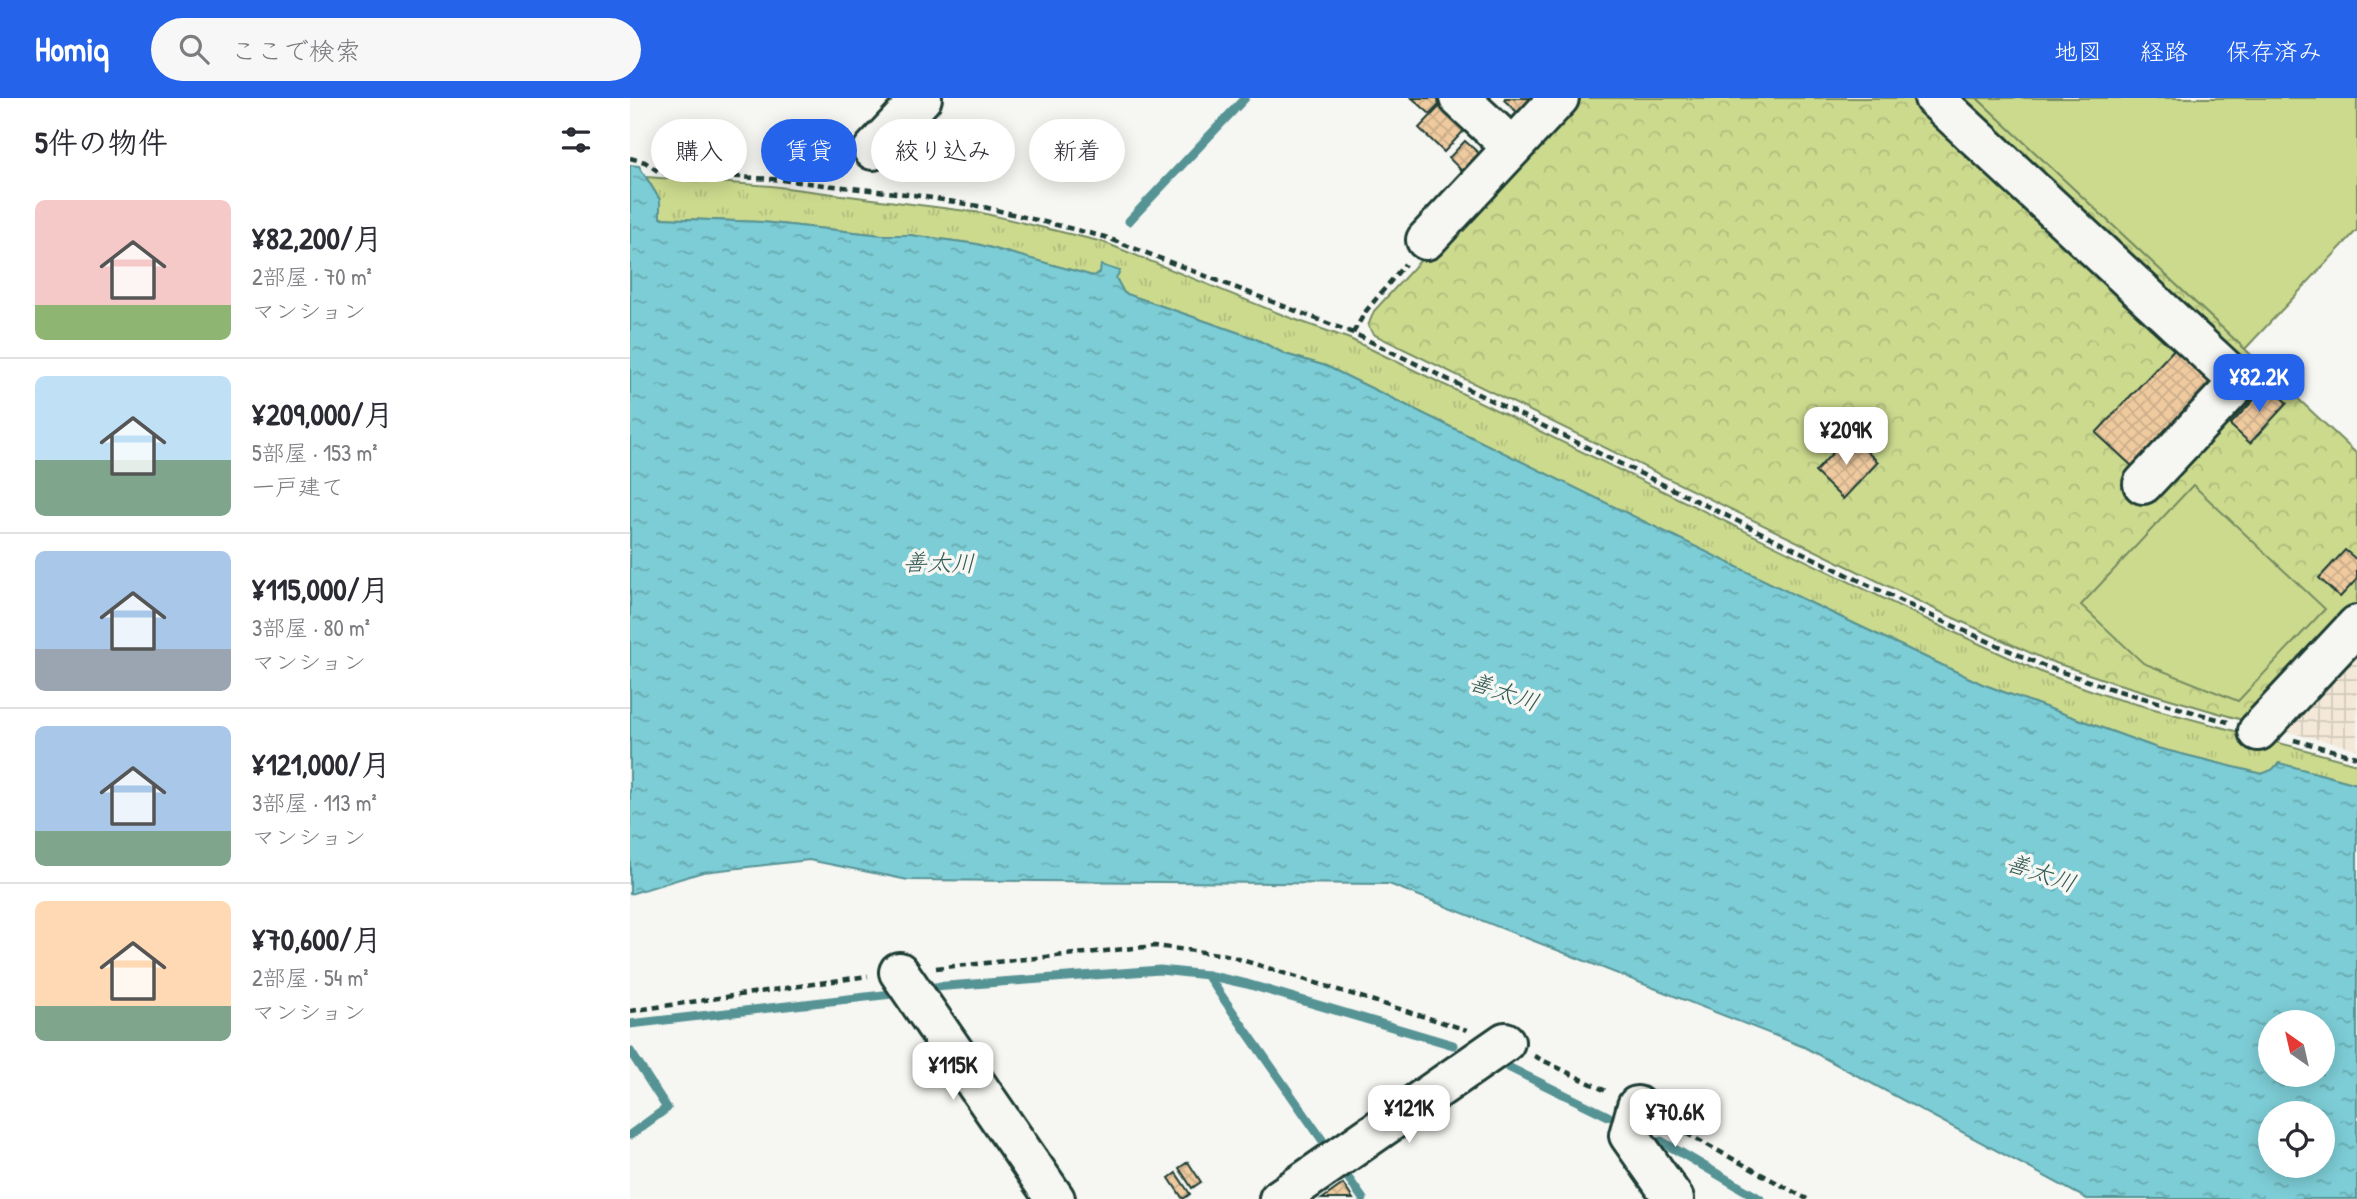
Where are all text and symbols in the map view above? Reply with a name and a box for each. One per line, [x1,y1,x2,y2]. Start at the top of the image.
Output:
search box [151,18,641,81]
text: Homiq [35,27,109,71]
icon: search [175,30,213,68]
text: ここで検索 [231,33,361,68]
text: 地図 [2054,35,2102,67]
text: 経路 [2140,35,2188,67]
text: 保存済み [2226,35,2322,67]
chip: 購入 [651,119,747,182]
chip: 賃貸 [761,119,857,182]
chip: 絞り込み [871,119,1015,182]
chip: 新着 [1029,119,1125,182]
icon: filters [557,121,595,159]
text: 5件の物件 [35,122,168,162]
text: ¥82,200/月 [252,218,383,258]
icon: home [91,228,175,312]
text: 2部屋 · 70 m² [252,261,372,292]
text: マンション [252,295,366,326]
pin: ¥82.2K [2202,354,2316,414]
text: ¥82.2K [2229,361,2289,392]
text: ¥209,000/月 [252,394,393,434]
icon: home [91,404,175,488]
pin: ¥209K [1797,408,1895,467]
text: ¥209K [1820,414,1872,445]
text: 5部屋 · 153 m² [252,437,378,468]
text: 一戸建て [252,471,344,502]
water label: 善太川 [903,545,975,579]
text: ¥115,000/月 [252,569,389,609]
icon: home [91,579,175,663]
text: 3部屋 · 80 m² [252,612,370,643]
text: マンション [252,646,366,677]
water label: 善太川 [1465,664,1544,718]
text: ¥121,000/月 [252,744,391,784]
icon: home [91,754,175,838]
text: 3部屋 · 113 m² [252,787,377,818]
text: マンション [252,821,366,852]
water label: 善太川 [2002,845,2081,899]
text: ¥70,600/月 [252,919,382,959]
icon: home [91,929,175,1013]
text: 2部屋 · 54 m² [252,962,369,993]
text: マンション [252,996,366,1027]
north arrow [2258,1010,2334,1087]
map controls [2258,1010,2335,1178]
pin: ¥115K [904,1042,1002,1102]
text: ¥115K [928,1049,978,1080]
pin: ¥121K [1360,1086,1458,1145]
pin: ¥70.6K [1618,1090,1732,1149]
text: ¥121K [1384,1092,1434,1123]
text: ¥70.6K [1646,1096,1704,1127]
button: locate [2258,1101,2335,1178]

